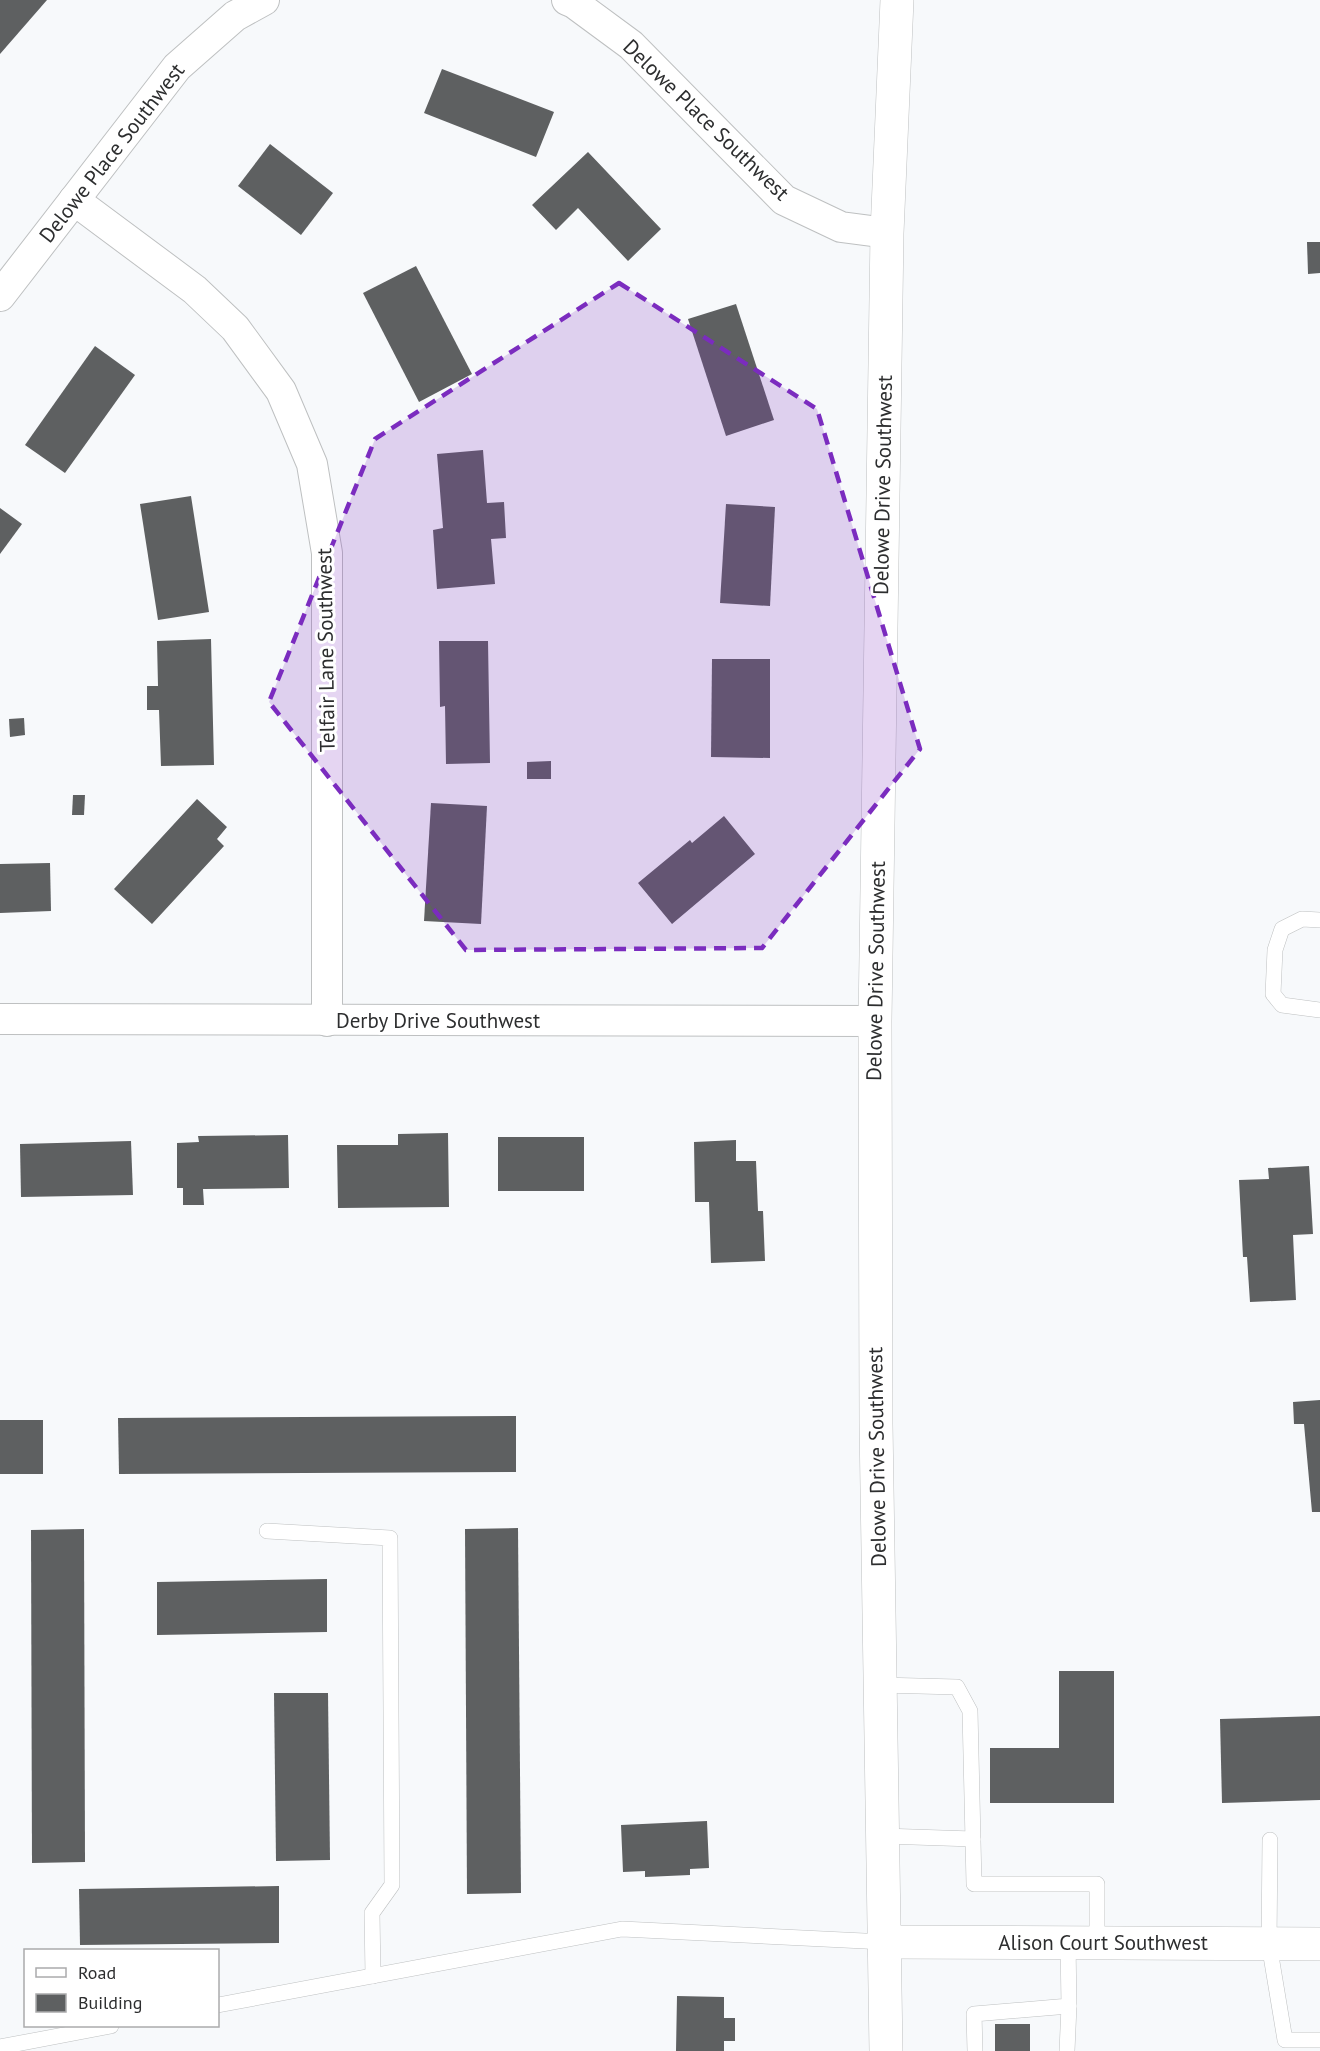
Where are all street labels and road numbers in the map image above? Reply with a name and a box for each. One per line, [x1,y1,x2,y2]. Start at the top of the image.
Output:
street label: Delowe Place Southwest [618,33,795,206]
street label: Delowe Place Southwest [33,57,190,248]
street label: Delowe Drive Southwest [867,375,898,595]
street label: Telfair Lane Southwest [310,548,341,752]
street label: Delowe Drive Southwest [860,861,891,1081]
street label: Derby Drive Southwest [336,1007,540,1034]
street label: Delowe Drive Southwest [861,1347,892,1567]
street label: Alison Court Southwest [998,1929,1208,1956]

